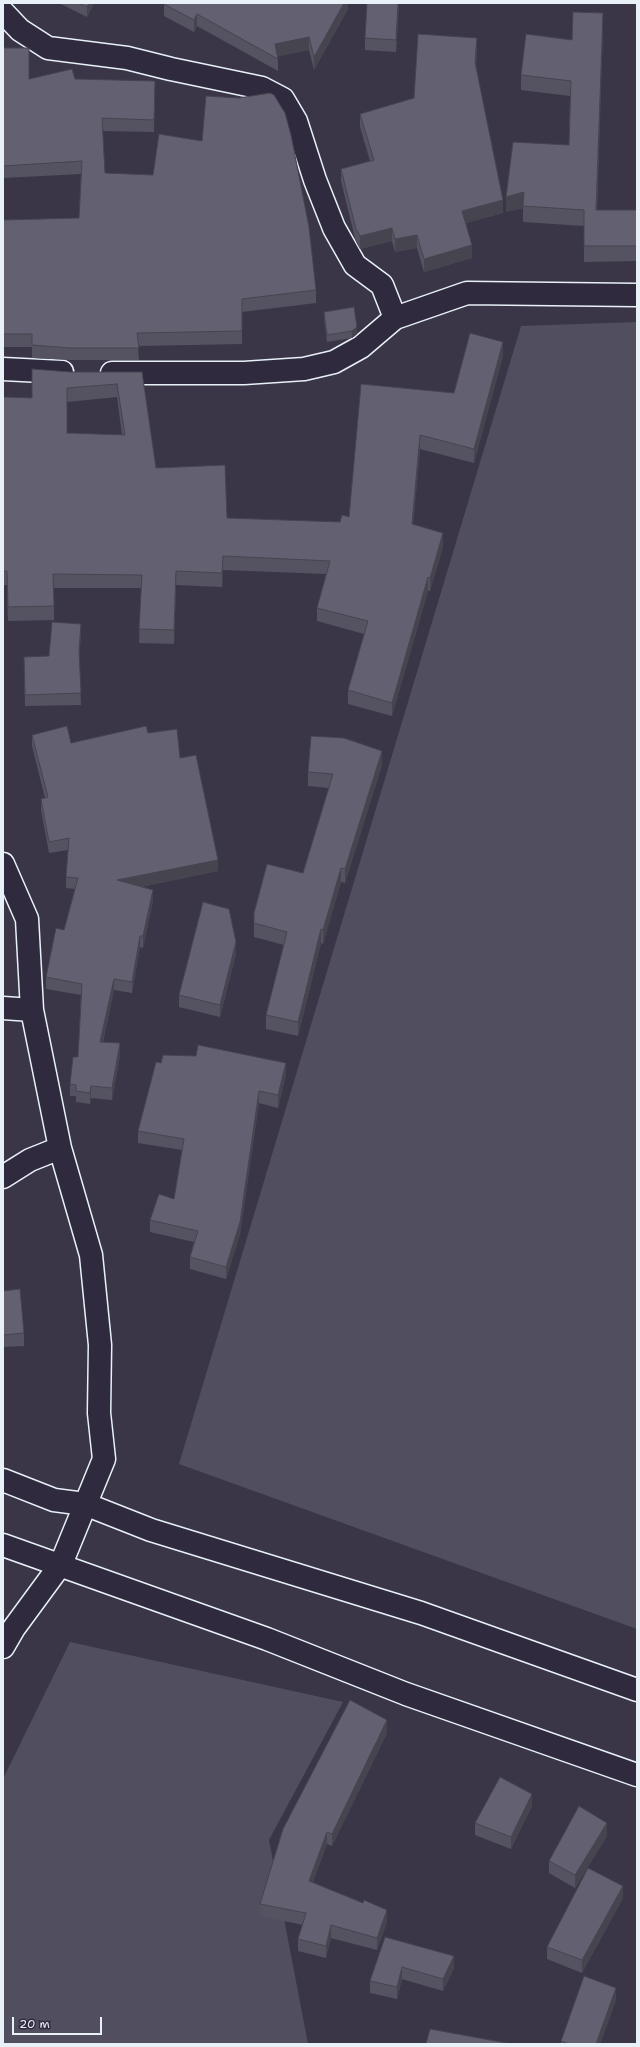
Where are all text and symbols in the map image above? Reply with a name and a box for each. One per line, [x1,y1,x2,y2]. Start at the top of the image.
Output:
scale bar [14,2009,104,2035]
text: 20 m [19,2016,50,2032]

